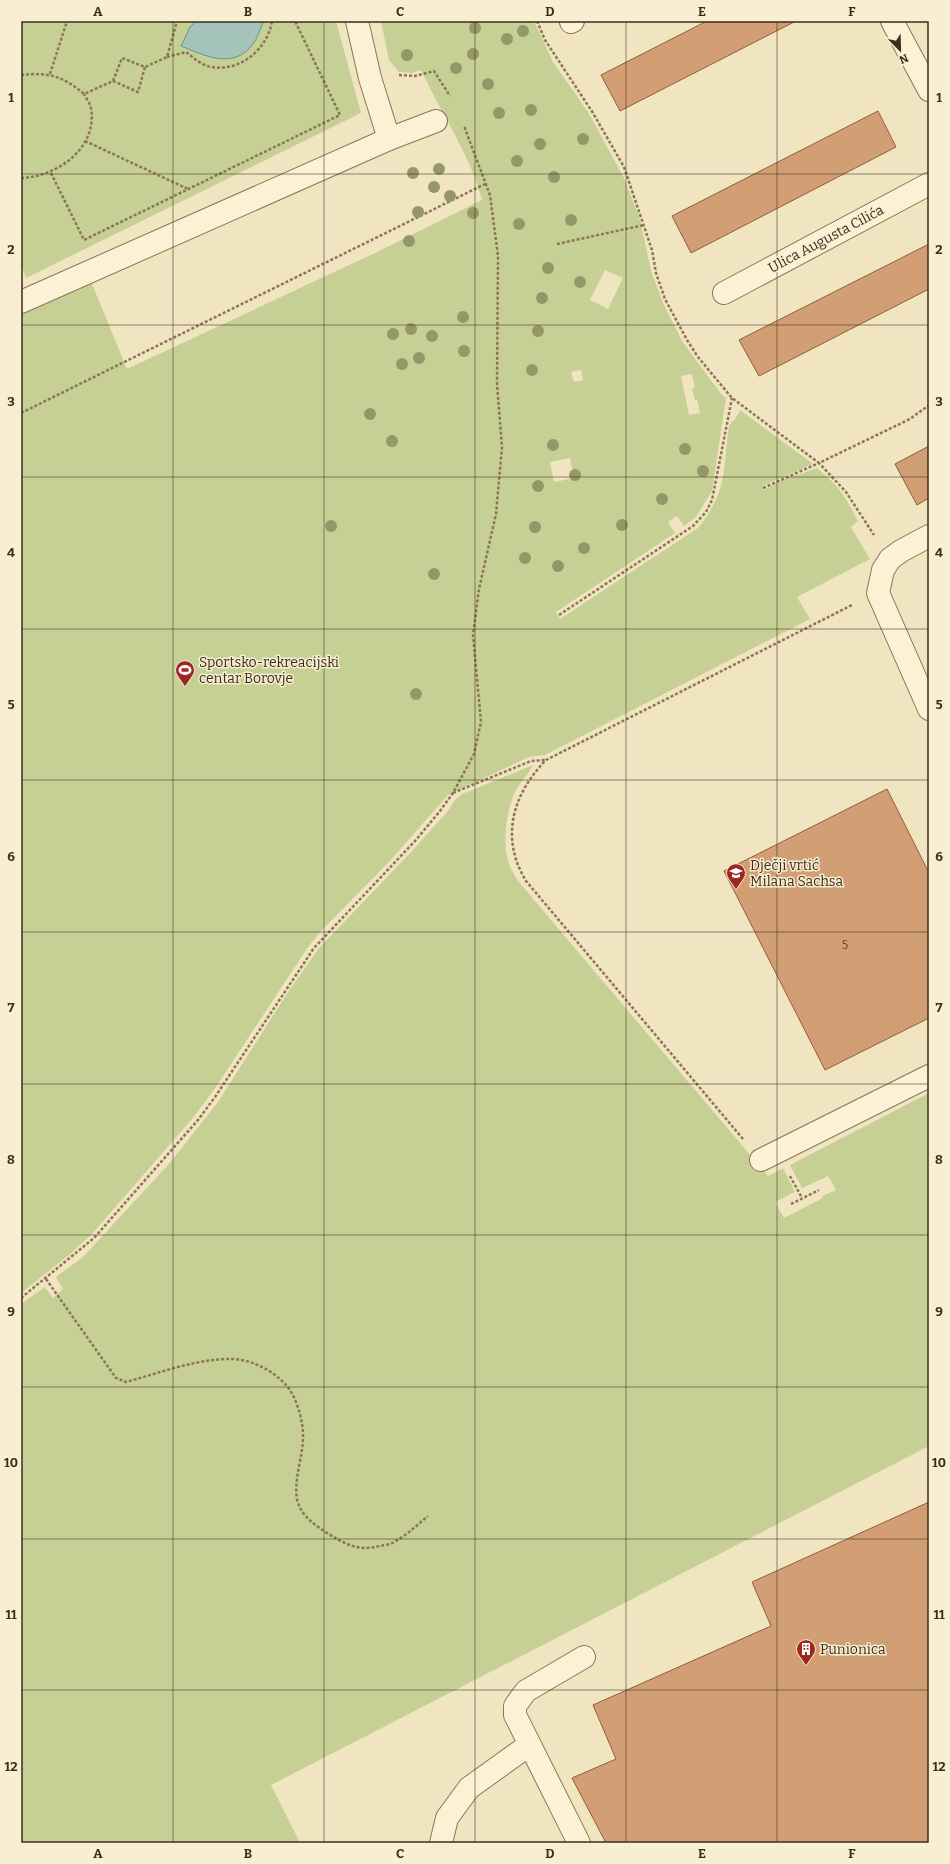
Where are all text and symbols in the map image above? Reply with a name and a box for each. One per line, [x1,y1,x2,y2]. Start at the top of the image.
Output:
text: A [93,4,103,19]
text: B [244,4,252,19]
text: C [396,4,404,19]
text: D [545,4,555,19]
text: E [698,4,706,19]
text: F [848,4,856,19]
north arrow [880,30,920,70]
text: N [897,51,910,67]
text: 1 [8,90,14,105]
text: 1 [936,90,942,105]
street label: Ulica Augusta Cilića [765,201,887,277]
text: 2 [7,242,15,257]
text: 2 [935,242,943,257]
text: 3 [7,394,15,409]
text: 3 [935,394,943,409]
text: 4 [7,545,15,560]
text: 4 [935,545,943,560]
place label: Sportsko-rekreacijski centar Borovje [199,654,339,687]
sports icon: Sportsko-rekreacijski centar Borovje [174,659,196,687]
text: 5 [7,697,15,712]
text: 5 [935,697,943,712]
text: 6 [7,849,15,864]
text: 6 [935,849,943,864]
place label: Dječji vrtić Milana Sachsa [750,857,844,890]
school or university icon: Dječji vrtić Milana Sachsa [725,862,747,890]
house number: 5 [842,938,848,952]
text: 7 [8,1000,15,1015]
text: 7 [936,1000,943,1015]
text: 8 [7,1152,15,1167]
text: 8 [935,1152,943,1167]
text: 9 [7,1304,15,1319]
text: 9 [935,1304,943,1319]
text: 10 [4,1455,18,1470]
text: 10 [932,1455,946,1470]
text: 11 [5,1607,17,1622]
text: 11 [933,1607,945,1622]
building icon: Punionica [795,1638,817,1666]
place label: Punionica [820,1641,886,1658]
text: 12 [5,1759,17,1774]
text: 12 [933,1759,945,1774]
text: A [93,1846,103,1861]
text: B [244,1846,252,1861]
text: C [396,1846,404,1861]
text: D [545,1846,555,1861]
text: E [698,1846,706,1861]
text: F [848,1846,856,1861]

